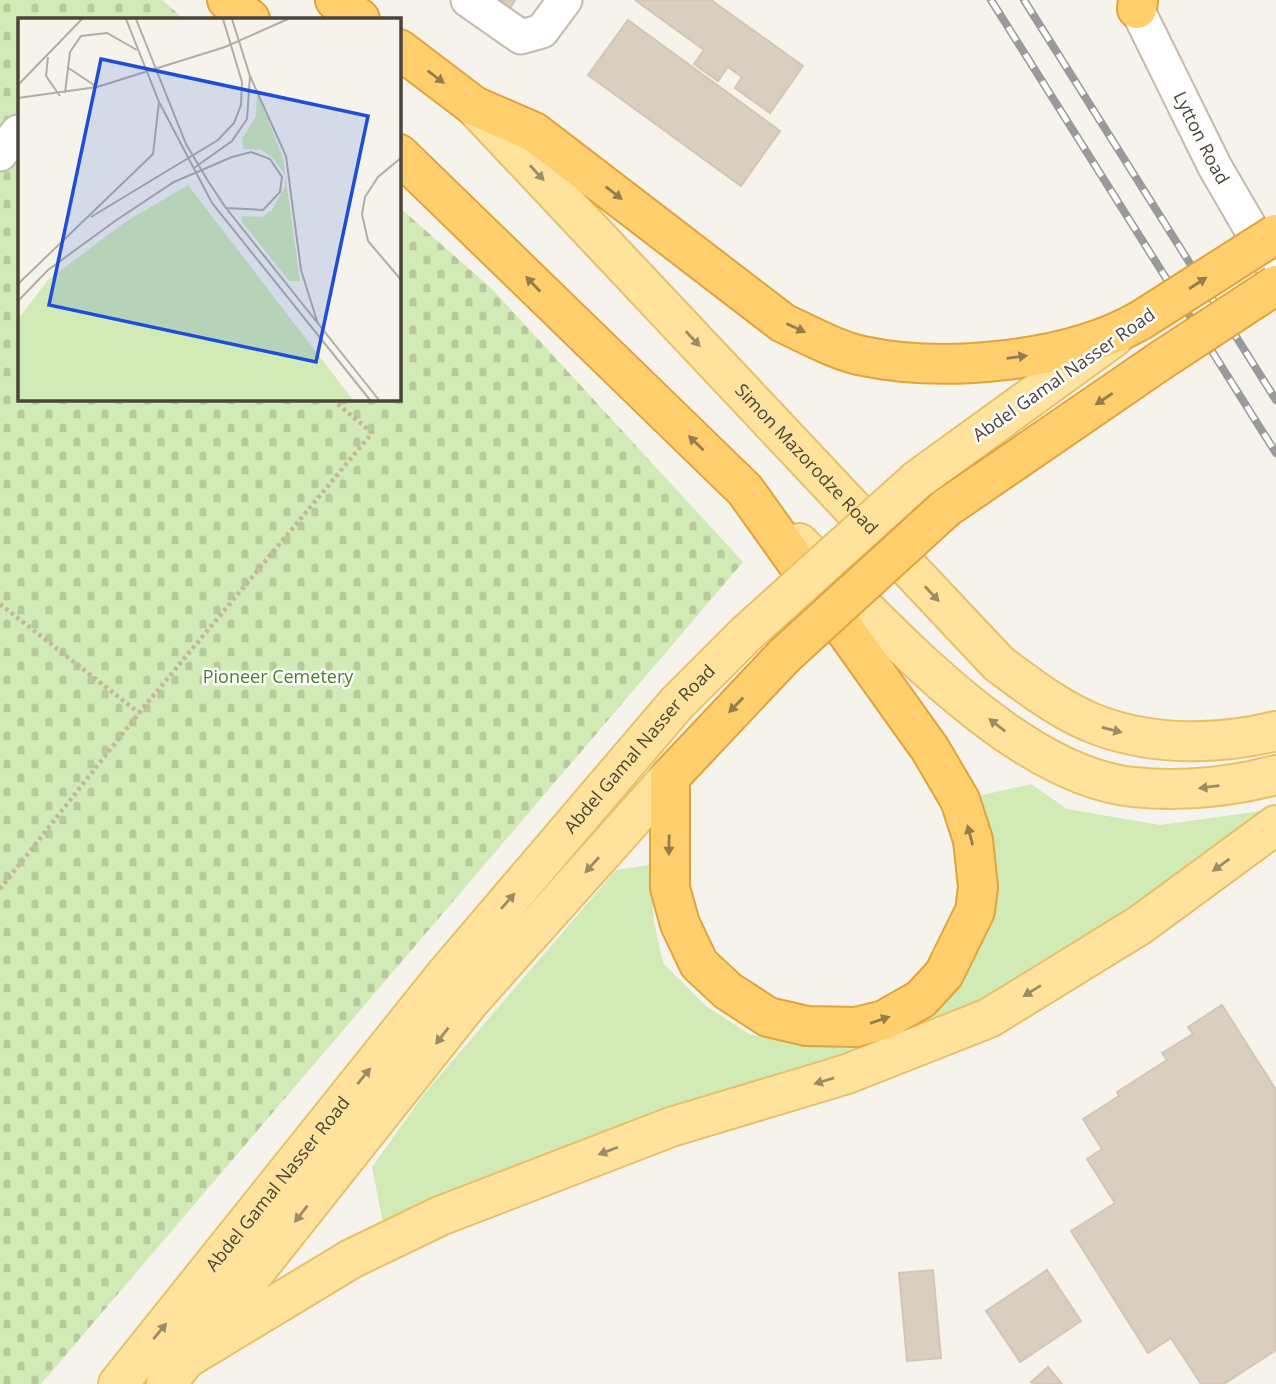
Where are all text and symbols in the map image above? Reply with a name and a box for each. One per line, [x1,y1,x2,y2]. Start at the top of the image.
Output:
inset map [18,18,401,401]
one-way arrow [427,70,445,85]
street label: Lytton Road [1169,87,1235,188]
one-way arrow [529,164,545,182]
one-way arrow [604,185,622,200]
one-way arrow [526,276,542,293]
one-way arrow [1189,277,1208,290]
street label: Abdel Gamal Nasser Road [967,302,1159,446]
one-way arrow [786,323,806,334]
one-way arrow [684,330,700,347]
one-way arrow [1006,351,1028,362]
street label: Simon Mazorodze Road [730,378,884,539]
one-way arrow [1094,392,1113,405]
one-way arrow [687,435,705,451]
one-way arrow [924,585,940,602]
street label: Abdel Gamal Nasser Road [558,659,720,838]
park label: Pioneer Cemetery [203,664,354,688]
one-way arrow [729,696,745,713]
one-way arrow [989,717,1007,732]
one-way arrow [1102,725,1123,735]
one-way arrow [1198,782,1220,793]
one-way arrow [965,824,975,845]
one-way arrow [663,835,675,857]
one-way arrow [585,856,600,873]
one-way arrow [1212,858,1230,872]
one-way arrow [500,892,516,910]
one-way arrow [1022,985,1042,998]
one-way arrow [870,1014,891,1025]
one-way arrow [435,1027,450,1044]
one-way arrow [356,1068,371,1086]
one-way arrow [813,1076,834,1086]
street label: Abdel Gamal Nasser Road [200,1091,354,1276]
one-way arrow [597,1146,618,1157]
one-way arrow [294,1205,309,1223]
one-way arrow [153,1322,168,1340]

